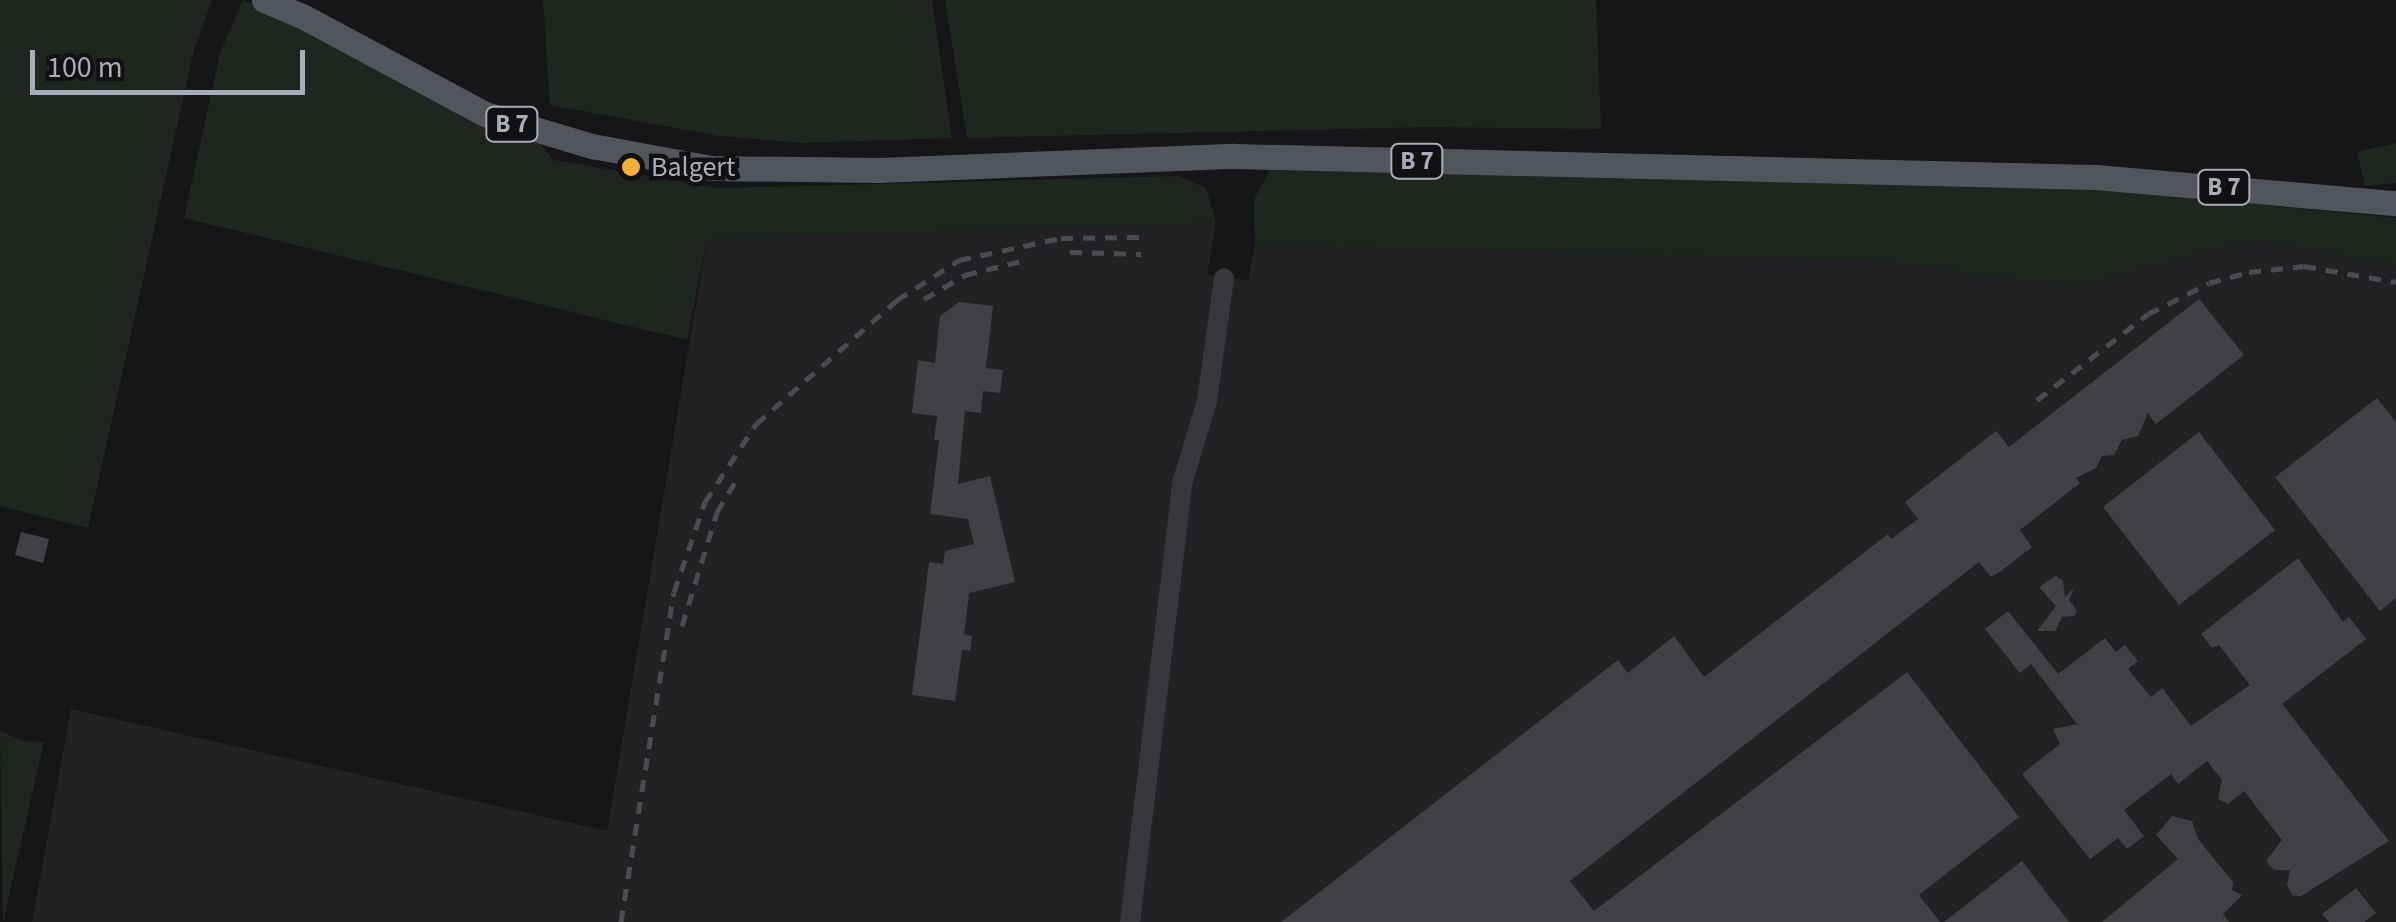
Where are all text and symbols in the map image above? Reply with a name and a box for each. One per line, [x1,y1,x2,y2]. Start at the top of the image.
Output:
scale bar [35,30,310,92]
text: 100 m [47,46,123,89]
road number: B 7 [484,104,540,144]
road number: B 7 [1390,141,1444,181]
place label: Balgert [651,150,736,184]
marker: Balgert [620,156,642,178]
road number: B 7 [2196,167,2252,207]

